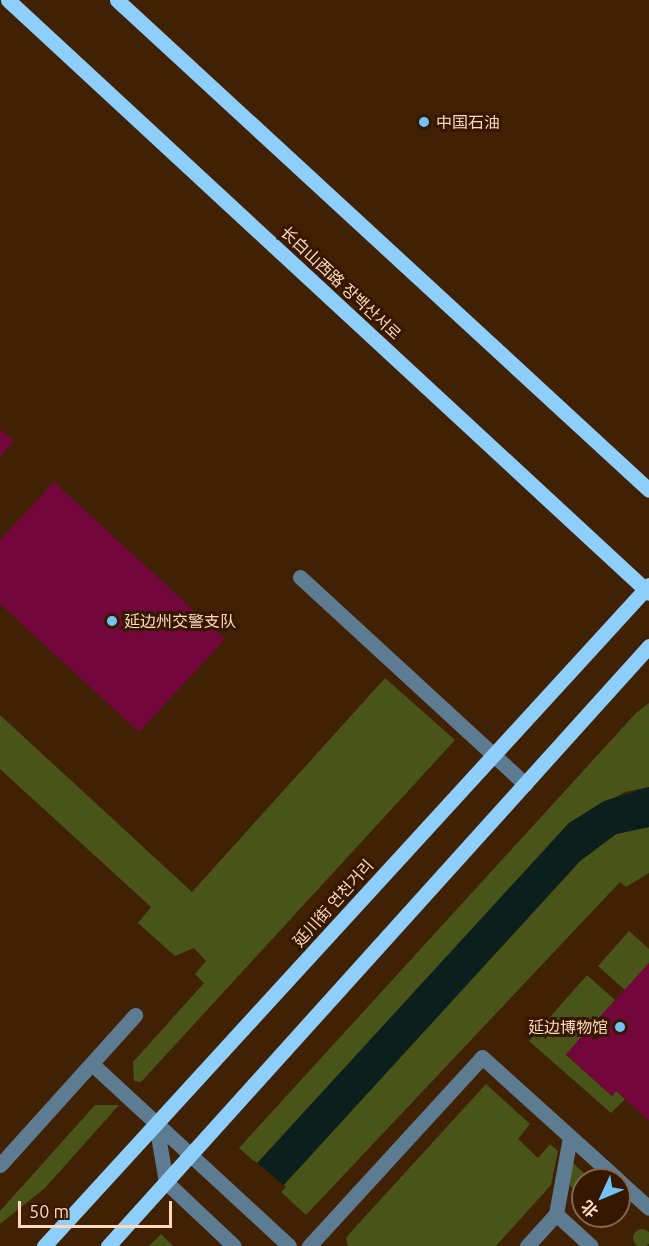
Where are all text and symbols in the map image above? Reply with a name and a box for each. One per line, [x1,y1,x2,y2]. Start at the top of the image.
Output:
place label: 中国石油 [436,112,500,132]
marker: 中国石油 [417,115,431,129]
street label: 长白山西路 장백산서로 [277,222,405,344]
place label: 延边州交警支队 [124,611,236,631]
marker: 延边州交警支队 [105,614,119,628]
street label: 延川街 연천거리 [289,856,377,950]
place label: 延边博物馆 [528,1017,608,1037]
marker: 延边博物馆 [613,1020,627,1034]
north arrow [571,1168,631,1228]
scale bar [21,1189,176,1227]
text: 北 [577,1197,602,1221]
text: 50 m [29,1201,69,1221]

